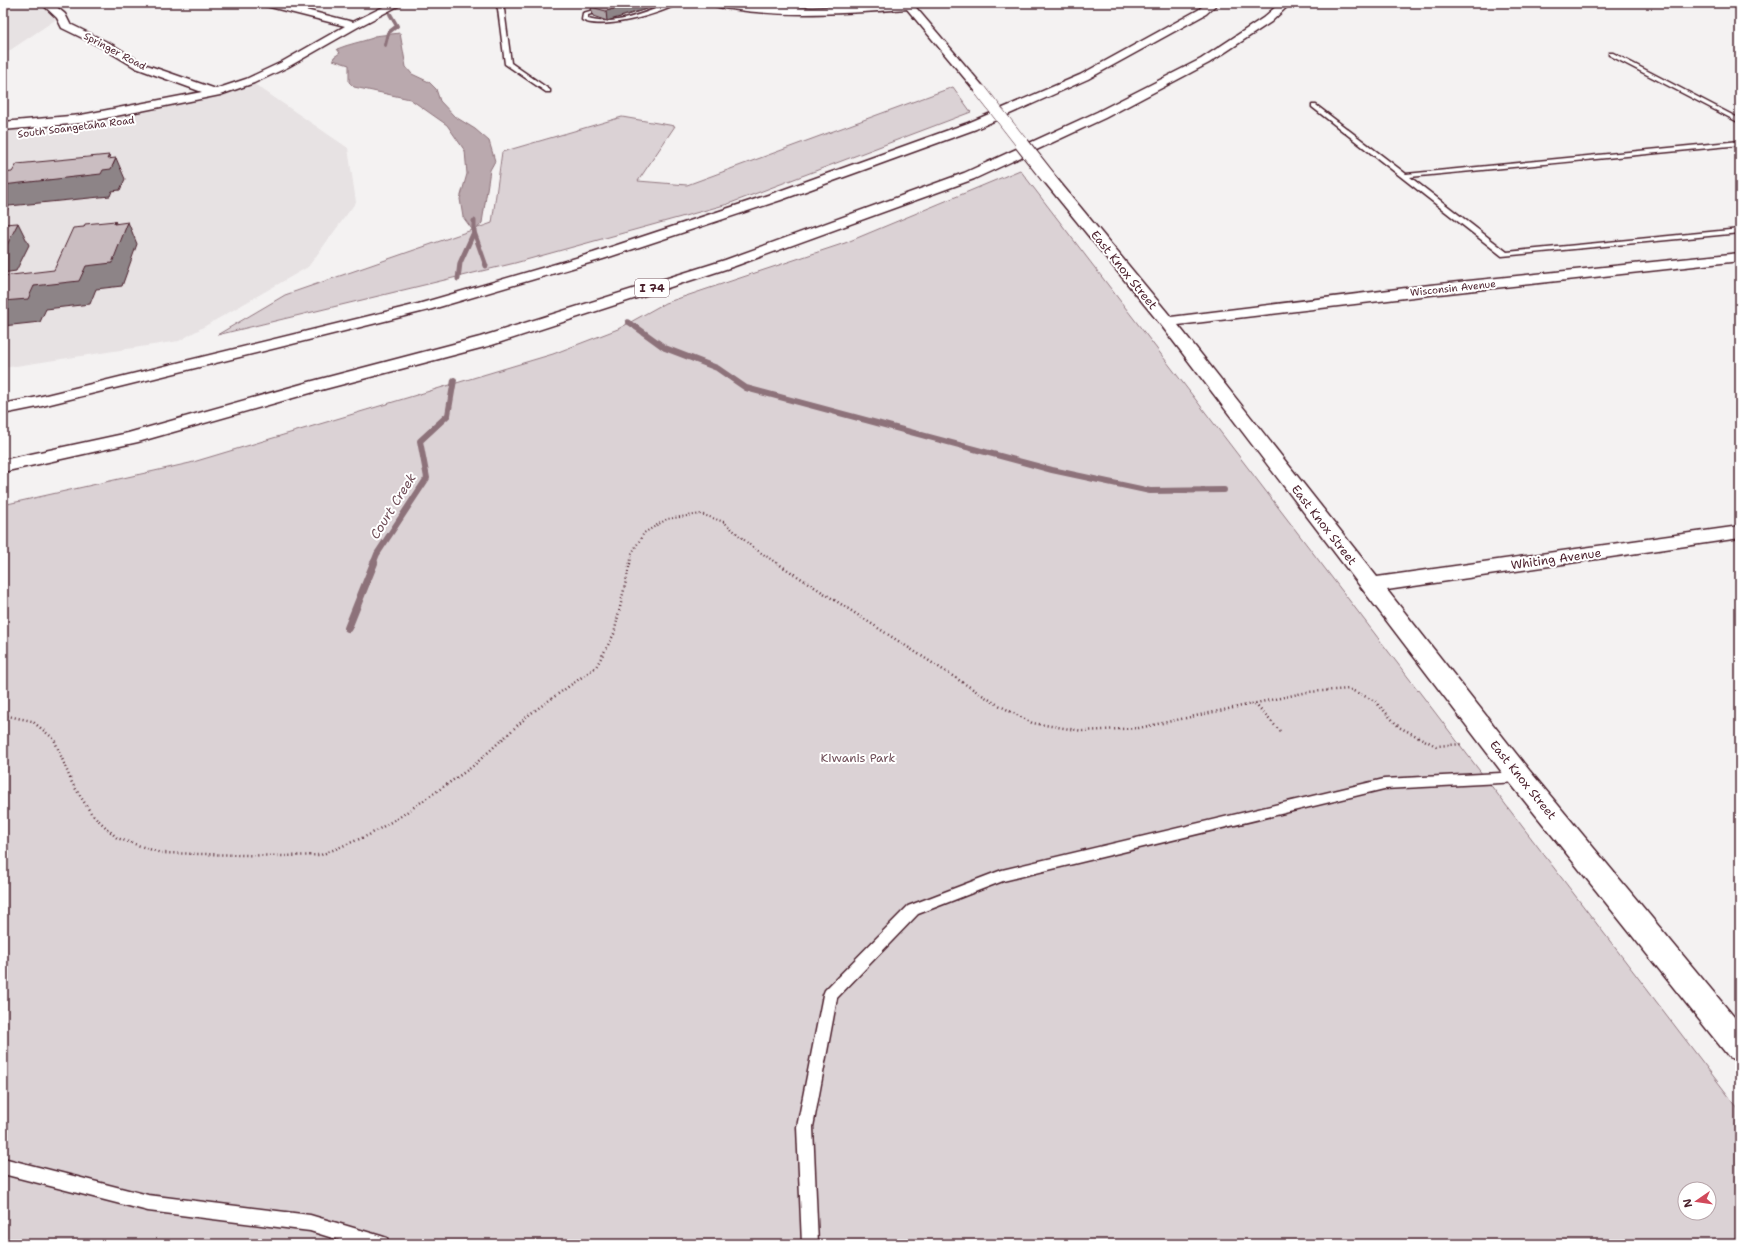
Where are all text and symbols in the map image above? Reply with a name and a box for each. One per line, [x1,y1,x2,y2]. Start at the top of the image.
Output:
street label: Springer Road [82,29,149,73]
street label: South Soangetaha Road [17,113,136,141]
street label: East Knox Street [1087,227,1161,313]
street label: Wisconsin Avenue [1409,277,1497,299]
road number: I 74 [635,279,669,297]
water label: Court Creek [366,470,420,542]
street label: East Knox Street [1288,482,1360,568]
street label: Whiting Avenue [1510,545,1602,573]
street label: East Knox Street [1486,737,1560,823]
park label: Kiwanis Park [821,750,896,766]
north arrow [1677,1181,1717,1221]
text: N [1679,1197,1696,1209]

